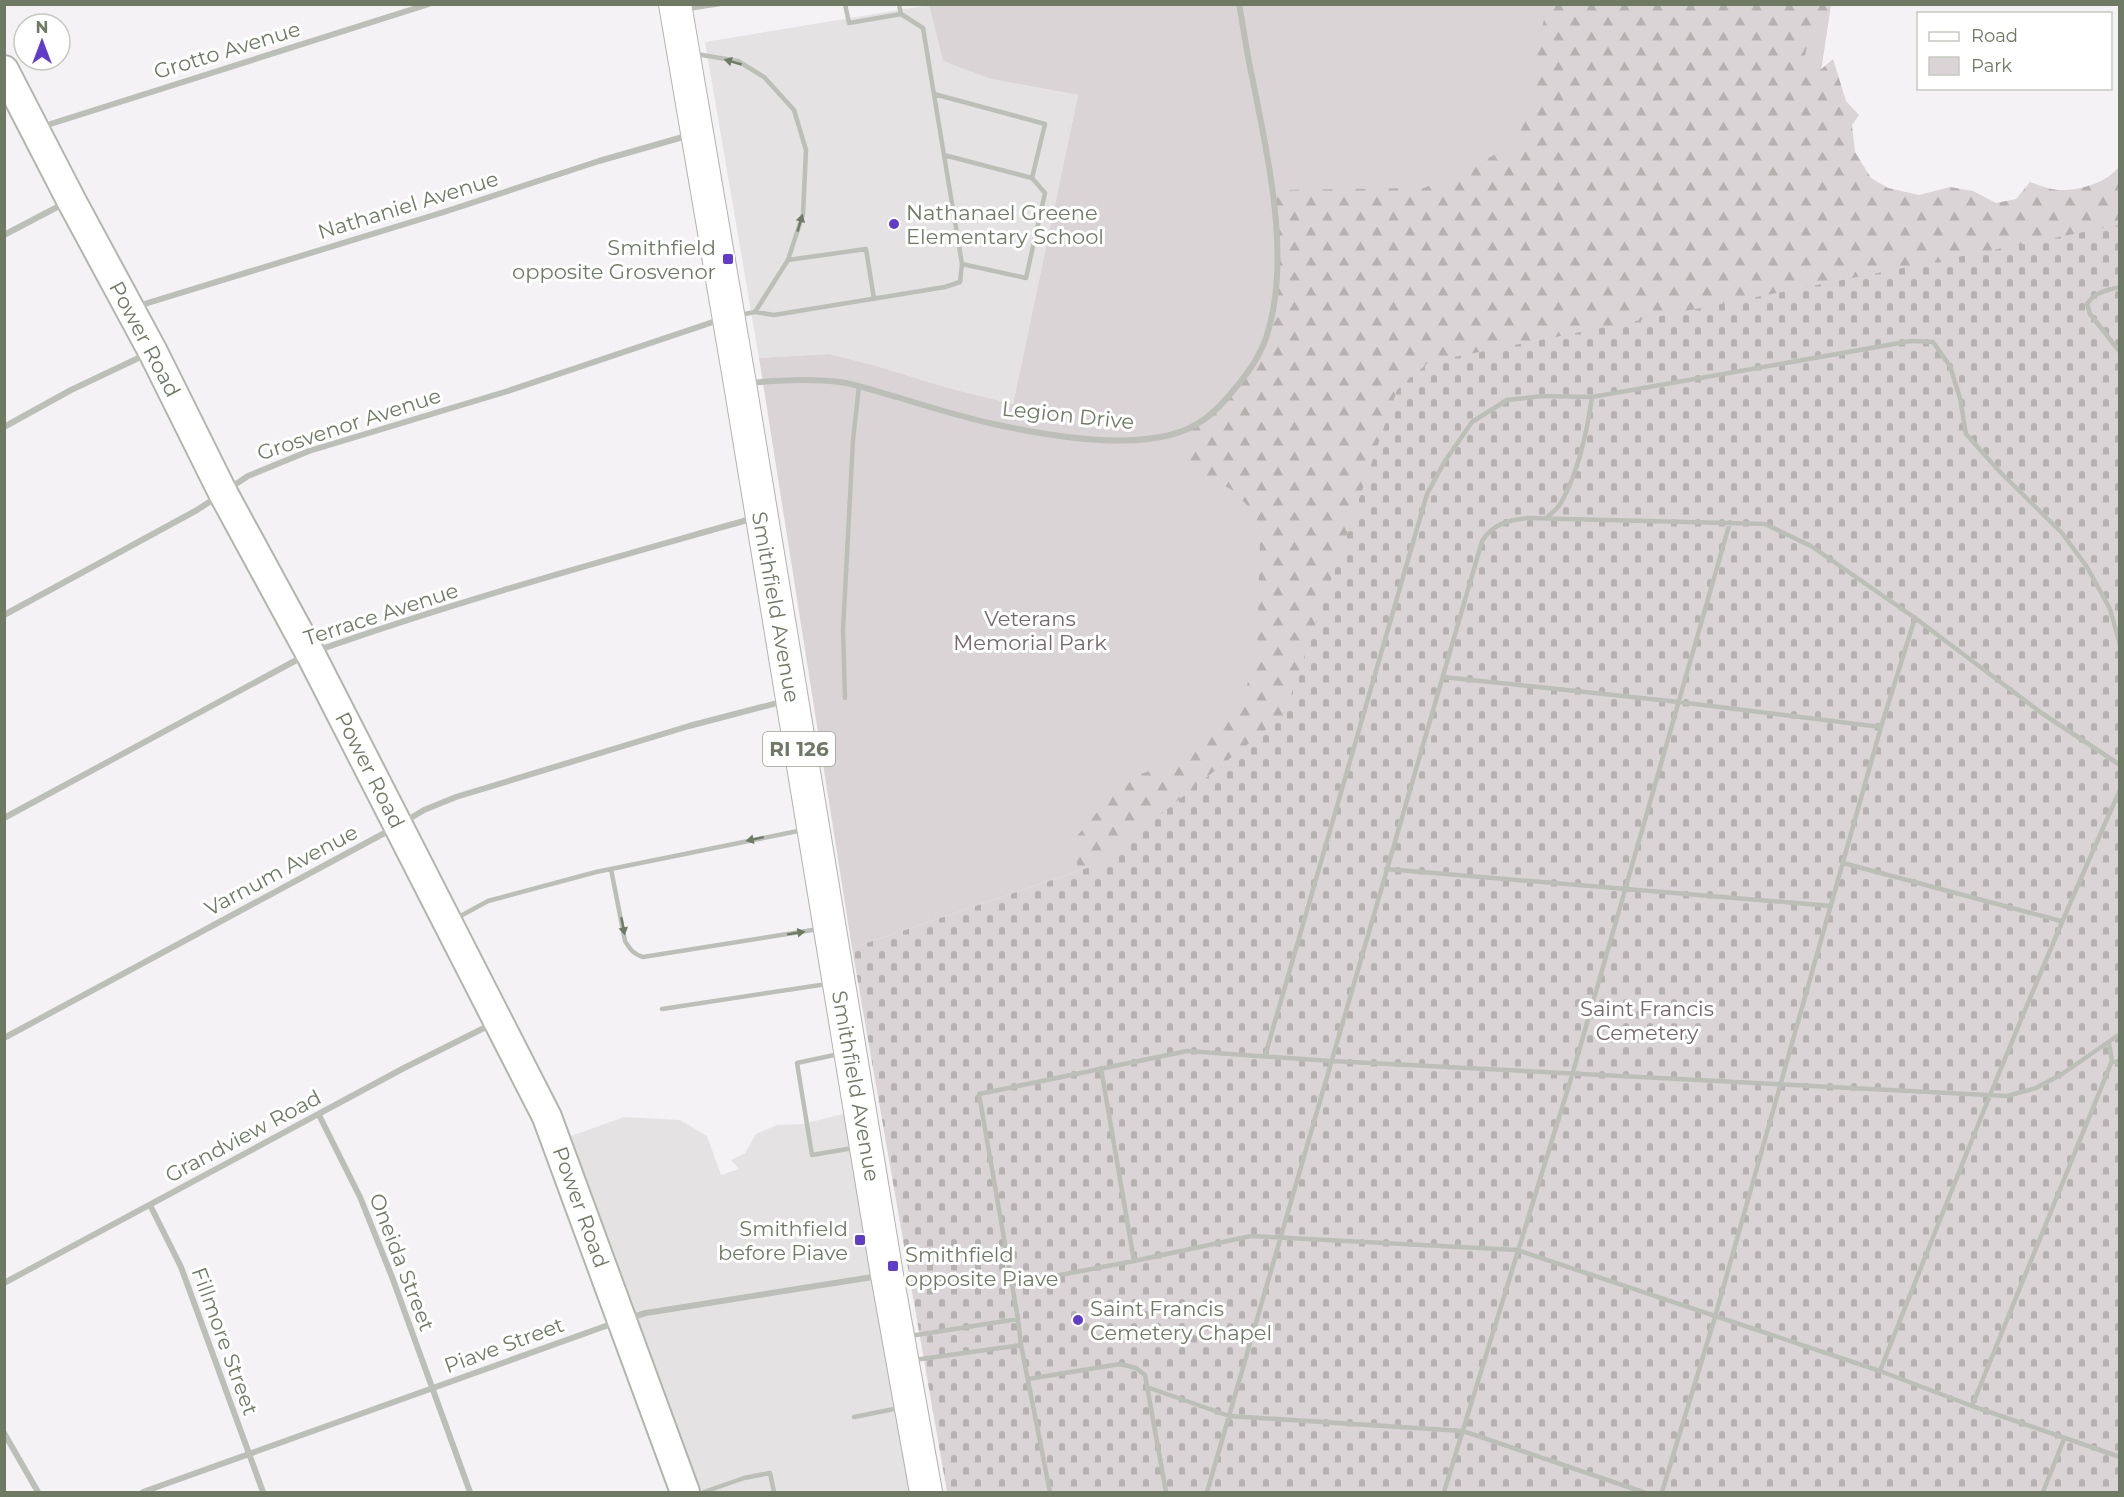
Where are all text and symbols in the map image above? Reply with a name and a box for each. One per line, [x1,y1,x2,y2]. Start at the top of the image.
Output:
north arrow [12,12,72,72]
legend [1917,12,2112,90]
street label: Grotto Avenue [151,16,303,84]
text: N [36,18,48,37]
text: Road [1971,25,2018,47]
text: Park [1971,55,2012,77]
one-way arrow [724,56,742,66]
street label: Nathaniel Avenue [315,166,501,244]
place label: Nathanael Greene Elementary School [906,200,1104,249]
one-way arrow [796,214,805,232]
marker: Nathanael Greene Elementary School [887,217,901,231]
place label: Smithfield opposite Grosvenor [512,235,716,284]
marker: Smithfield opposite Grosvenor [721,252,735,266]
street label: Power Road [104,277,186,401]
street label: Grosvenor Avenue [254,382,444,466]
street label: Legion Drive [1001,396,1135,434]
street label: Smithfield Avenue [747,510,805,704]
street label: Terrace Avenue [301,577,461,651]
park label: Veterans Memorial Park [953,606,1107,655]
street label: Power Road [330,708,410,832]
road number: RI 126 [763,732,835,766]
street label: Varnum Avenue [200,819,362,921]
one-way arrow [746,835,765,844]
one-way arrow [619,917,628,936]
one-way arrow [787,928,806,937]
street label: Smithfield Avenue [827,989,885,1183]
park label: Saint Francis Cemetery [1580,996,1714,1045]
street label: Grandview Road [161,1084,325,1188]
street label: Power Road [547,1143,615,1271]
street label: Oneida Street [364,1189,440,1335]
place label: Smithfield before Piave [718,1216,848,1265]
marker: Smithfield before Piave [853,1233,867,1247]
place label: Smithfield opposite Piave [905,1242,1059,1291]
marker: Smithfield opposite Piave [886,1259,900,1273]
street label: Fillmore Street [187,1264,263,1418]
place label: Saint Francis Cemetery Chapel [1090,1296,1272,1345]
street label: Piave Street [441,1312,567,1378]
marker: Saint Francis Cemetery Chapel [1071,1313,1085,1327]

